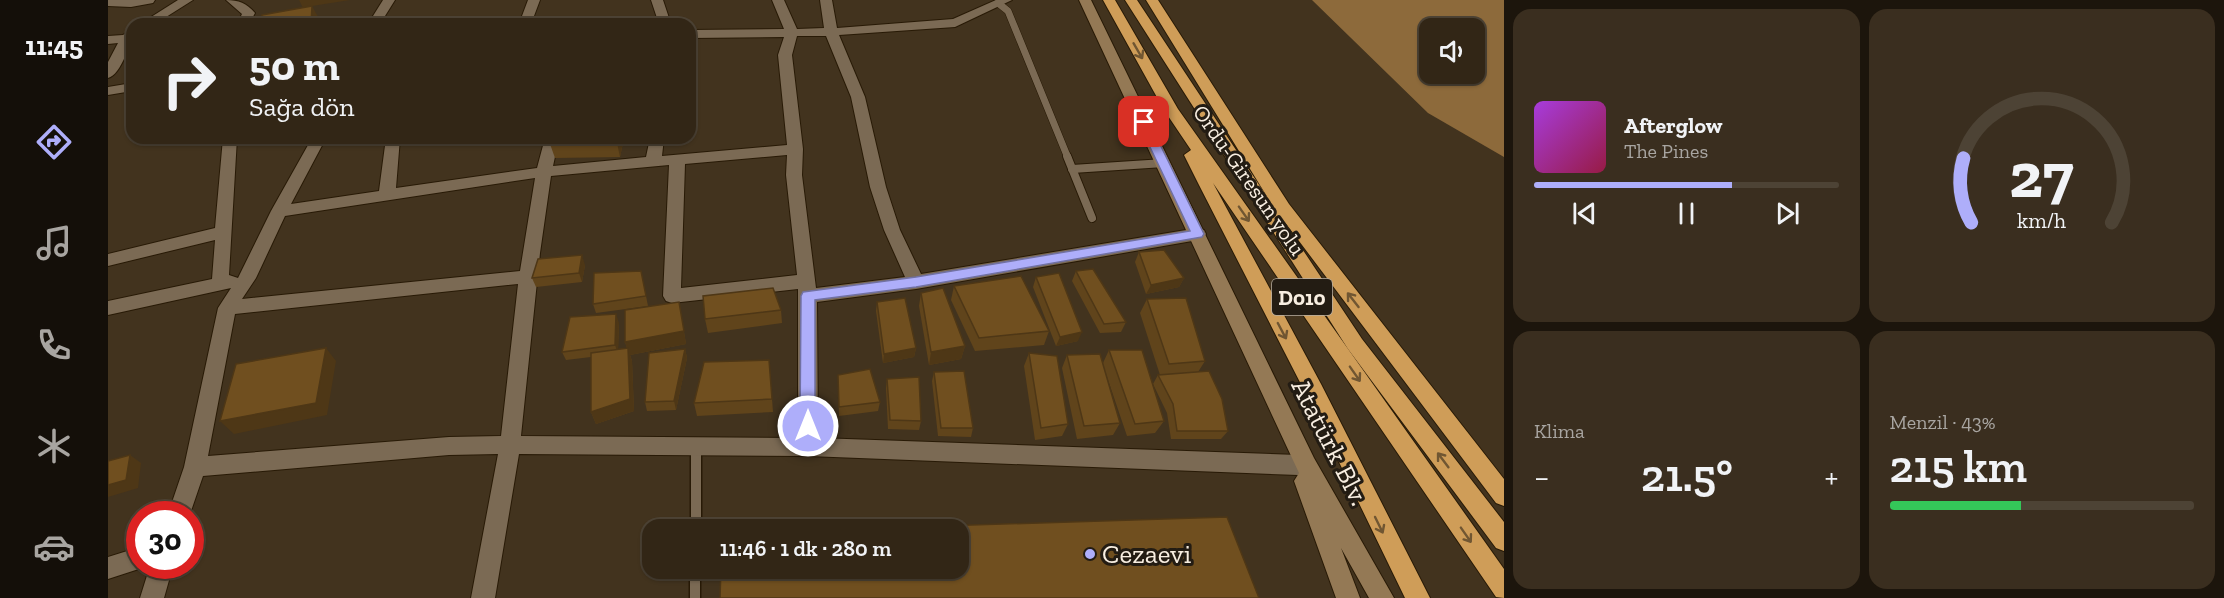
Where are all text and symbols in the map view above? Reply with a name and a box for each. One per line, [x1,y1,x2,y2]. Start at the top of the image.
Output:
map controls [1419,18,1485,84]
button: sound [1419,18,1485,84]
text: 11:45 [25,30,83,62]
text: 50 m [249,40,340,91]
icon: right [150,42,228,120]
one-way arrow [1132,42,1144,59]
text: Sağa dön [249,91,355,123]
pin [1118,96,1169,147]
street label: Ordu-Giresun yolu [1187,100,1311,261]
icon: arrive [1127,105,1160,138]
text: Afterglow [1624,112,1722,139]
icon: directions [33,121,75,163]
text: 27 [2010,138,2074,213]
text: The Pines [1624,139,1708,163]
icon: previous [1568,197,1601,230]
icon: pause [1670,197,1703,230]
icon: next [1771,197,1804,230]
one-way arrow [1238,206,1250,222]
text: km/h [2017,208,2066,233]
icon: music [33,222,75,264]
road number: D010 [1272,279,1332,315]
one-way arrow [1347,292,1360,308]
one-way arrow [1277,322,1288,340]
icon: phone [33,324,75,366]
one-way arrow [1349,366,1361,382]
street label: Atatürk Blv. [1284,373,1376,511]
position arrow [776,394,840,458]
text: Menzil · 43% [1890,410,1996,434]
text: Klima [1534,419,1585,443]
icon: climate [33,425,75,467]
text: 215 km [1890,440,2027,494]
text: 21.5° [1641,449,1733,503]
one-way arrow [1437,452,1449,468]
text: − [1534,457,1549,496]
text: + [1825,457,1839,496]
speed limit sign: 30 [126,501,204,579]
one-way arrow [1373,515,1385,533]
icon: car [33,526,75,568]
one-way arrow [1460,526,1472,542]
text: 11:46 · 1 dk · 280 m [720,535,891,562]
place label: Cezaevi [1102,538,1192,570]
marker: Cezaevi [1083,547,1097,561]

